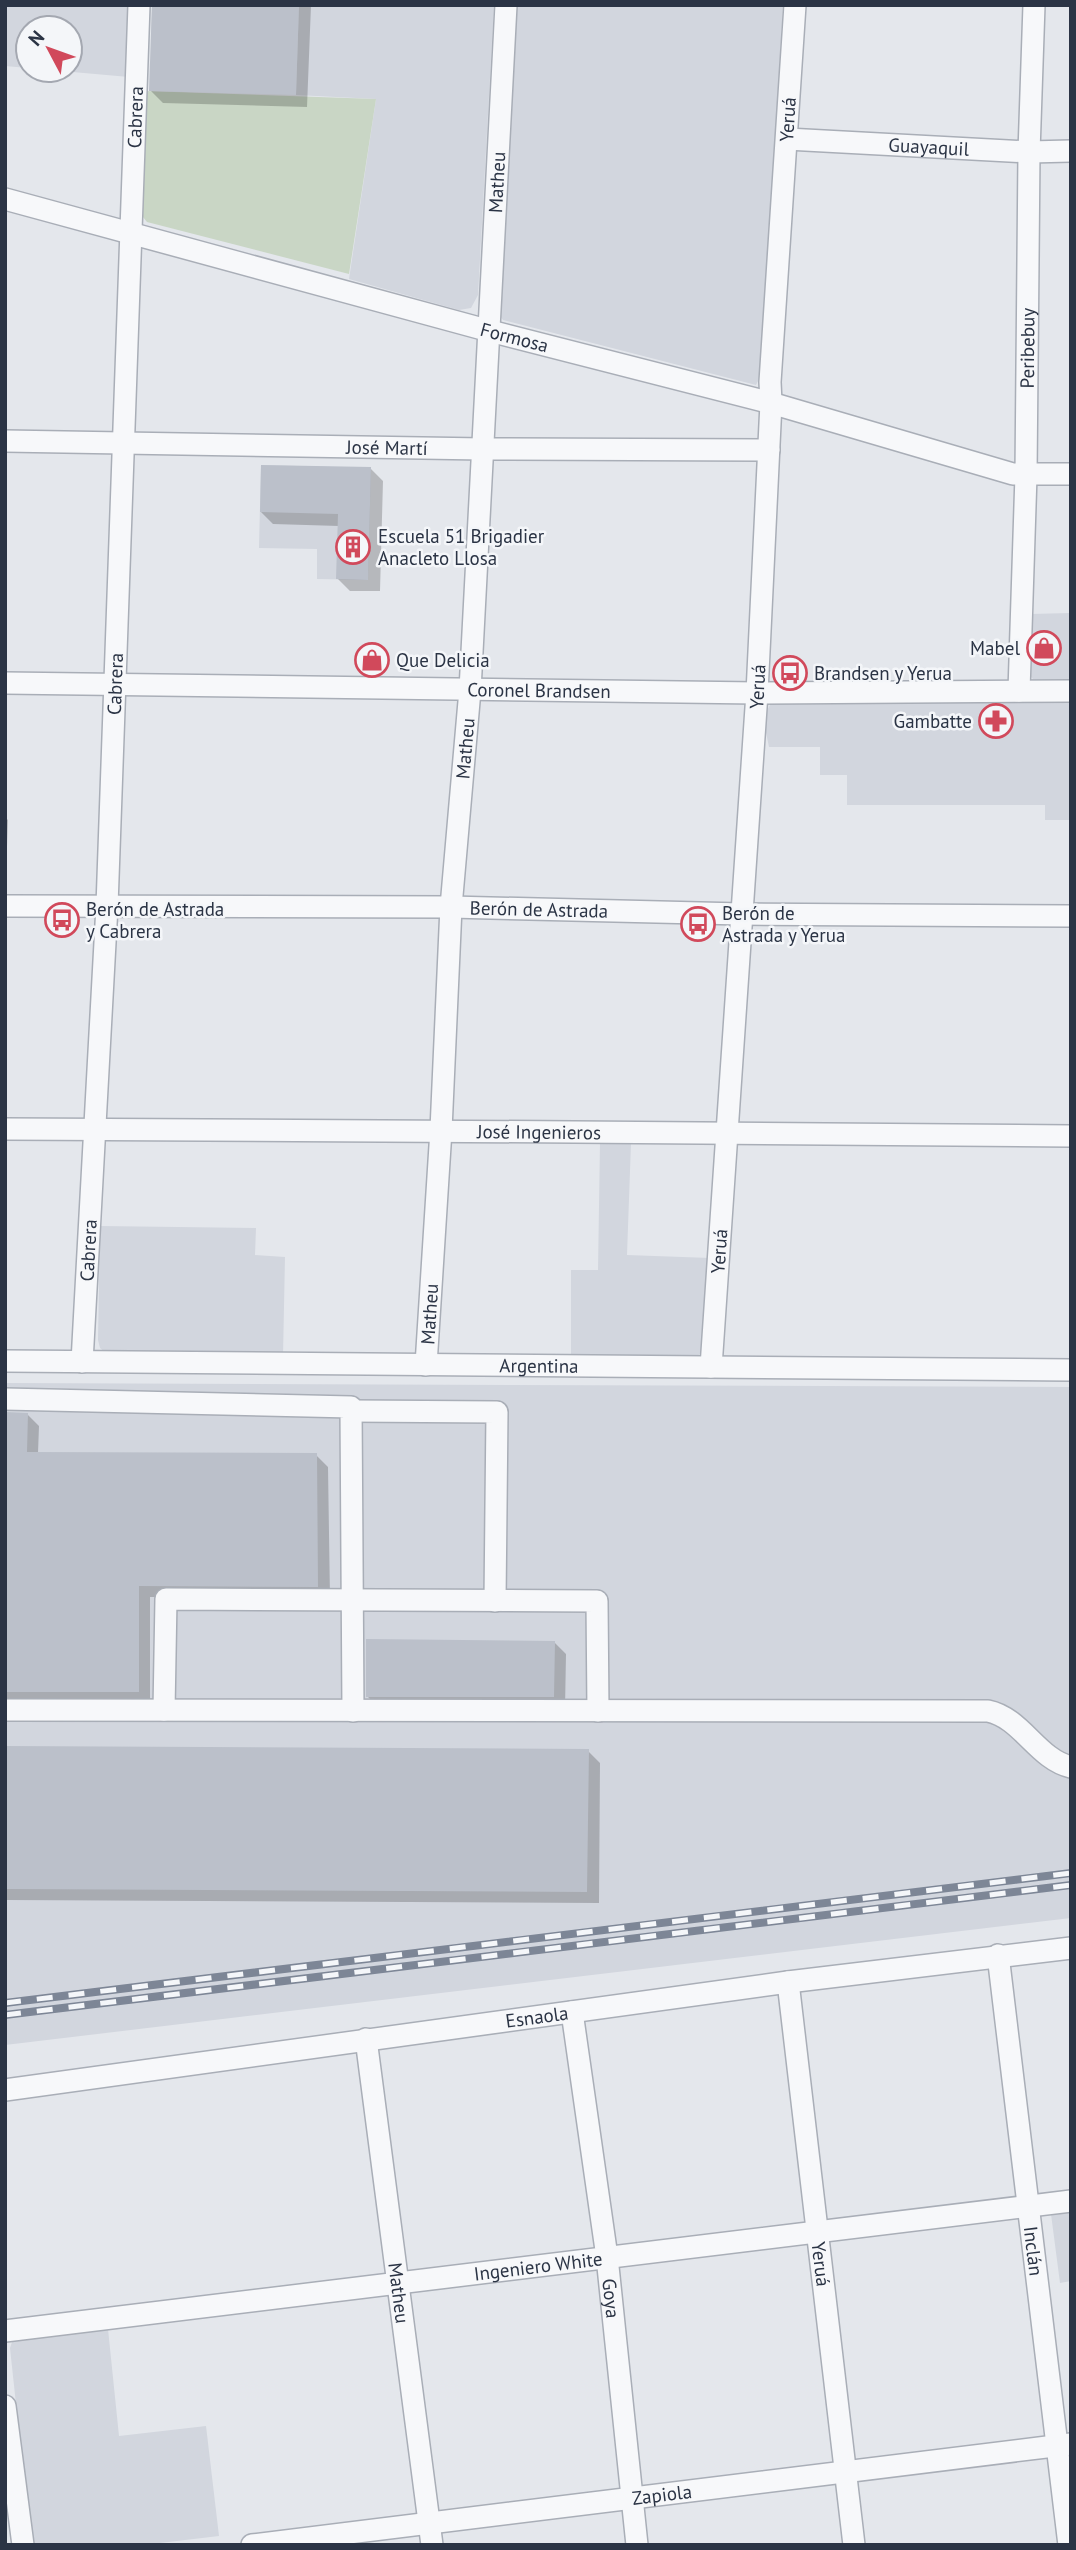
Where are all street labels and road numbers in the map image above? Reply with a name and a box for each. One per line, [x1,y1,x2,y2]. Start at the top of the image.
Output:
street label: Cabrera [122,86,148,149]
street label: Yeruá [774,96,801,143]
street label: Guayaquil [888,132,970,161]
street label: Matheu [483,151,510,213]
street label: Peribebuy [1015,308,1040,388]
street label: Formosa [478,317,551,358]
street label: José Martí [345,435,428,460]
street label: Cabrera [102,652,128,715]
street label: Yeruá [744,664,770,710]
street label: Coronel Brandsen [467,677,611,703]
street label: Matheu [450,717,480,780]
street label: Berón de Astrada [469,895,608,923]
street label: José Ingenieros [476,1119,601,1144]
street label: Cabrera [74,1218,102,1282]
street label: Yeruá [705,1228,732,1274]
street label: Matheu [415,1283,443,1345]
street label: Argentina [499,1353,579,1378]
street label: Esnaola [504,2000,570,2033]
street label: Inclán [1019,2225,1049,2277]
street label: Yeruá [807,2240,836,2288]
street label: Ingeniero White [472,2246,604,2286]
street label: Matheu [383,2261,415,2325]
street label: Goya [597,2277,625,2319]
street label: Zapiola [631,2479,693,2510]

